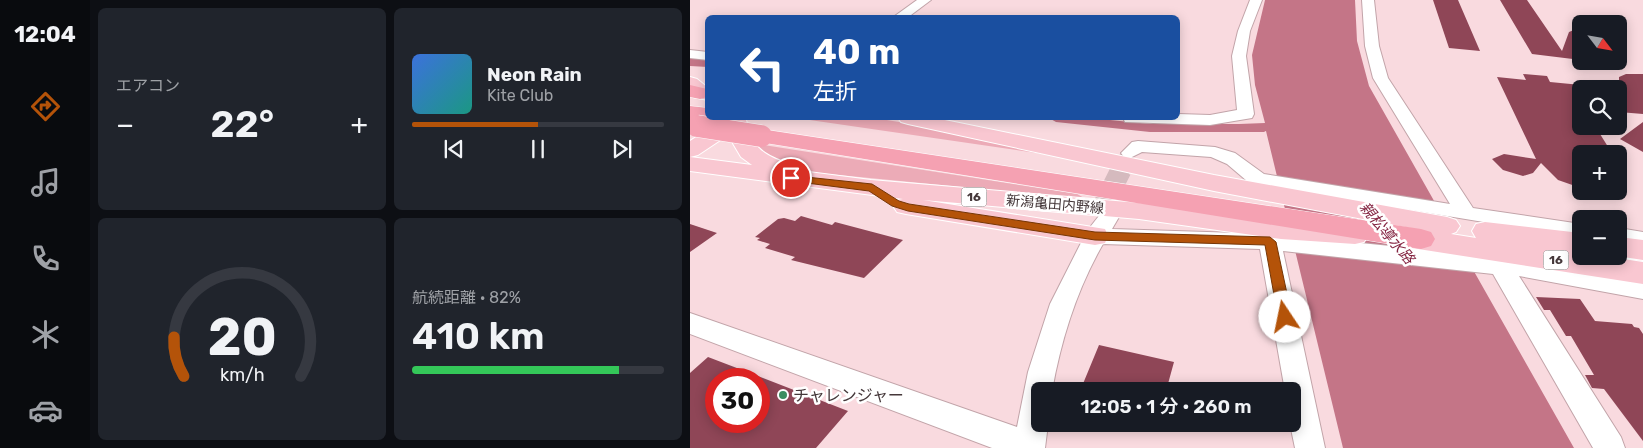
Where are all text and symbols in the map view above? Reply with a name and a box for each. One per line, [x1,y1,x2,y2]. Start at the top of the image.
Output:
north arrow [1572,15,1628,70]
map controls [1572,15,1627,265]
text: 12:04 [14,21,76,48]
text: 40 m [813,31,900,73]
icon: left [730,35,795,100]
text: Neon Rain [487,63,582,86]
text: エアコン [116,76,180,95]
text: 左折 [813,78,857,105]
button: search [1572,80,1627,135]
text: Kite Club [487,86,553,105]
icon: directions [28,89,63,124]
text: 22° [211,101,274,147]
text: − [116,108,134,141]
text: + [351,108,368,141]
icon: previous [440,135,468,163]
icon: pause [524,135,552,163]
icon: next [608,135,636,163]
button: + [1572,145,1627,200]
pin [770,157,812,199]
icon: arrive [777,164,805,192]
icon: music [28,165,63,200]
road number: 16 [962,188,986,206]
street label: 新潟亀田内野線 [1005,192,1105,217]
water label: 親松導水路 [1356,198,1419,269]
button: − [1572,210,1627,265]
icon: phone [28,241,63,276]
road number: 16 [1544,250,1568,270]
text: 航続距離 · 82% [412,288,521,307]
position arrow [1258,290,1310,342]
text: 20 [207,306,277,368]
text: 410 km [412,313,545,359]
icon: climate [28,317,63,352]
text: km/h [220,364,264,385]
speed limit sign: 30 [705,368,770,433]
place label: チャレンジャー [793,386,904,405]
marker: チャレンジャー [777,389,789,401]
icon: car [28,393,63,428]
text: 12:05 · 1 分 · 260 m [1080,395,1252,418]

